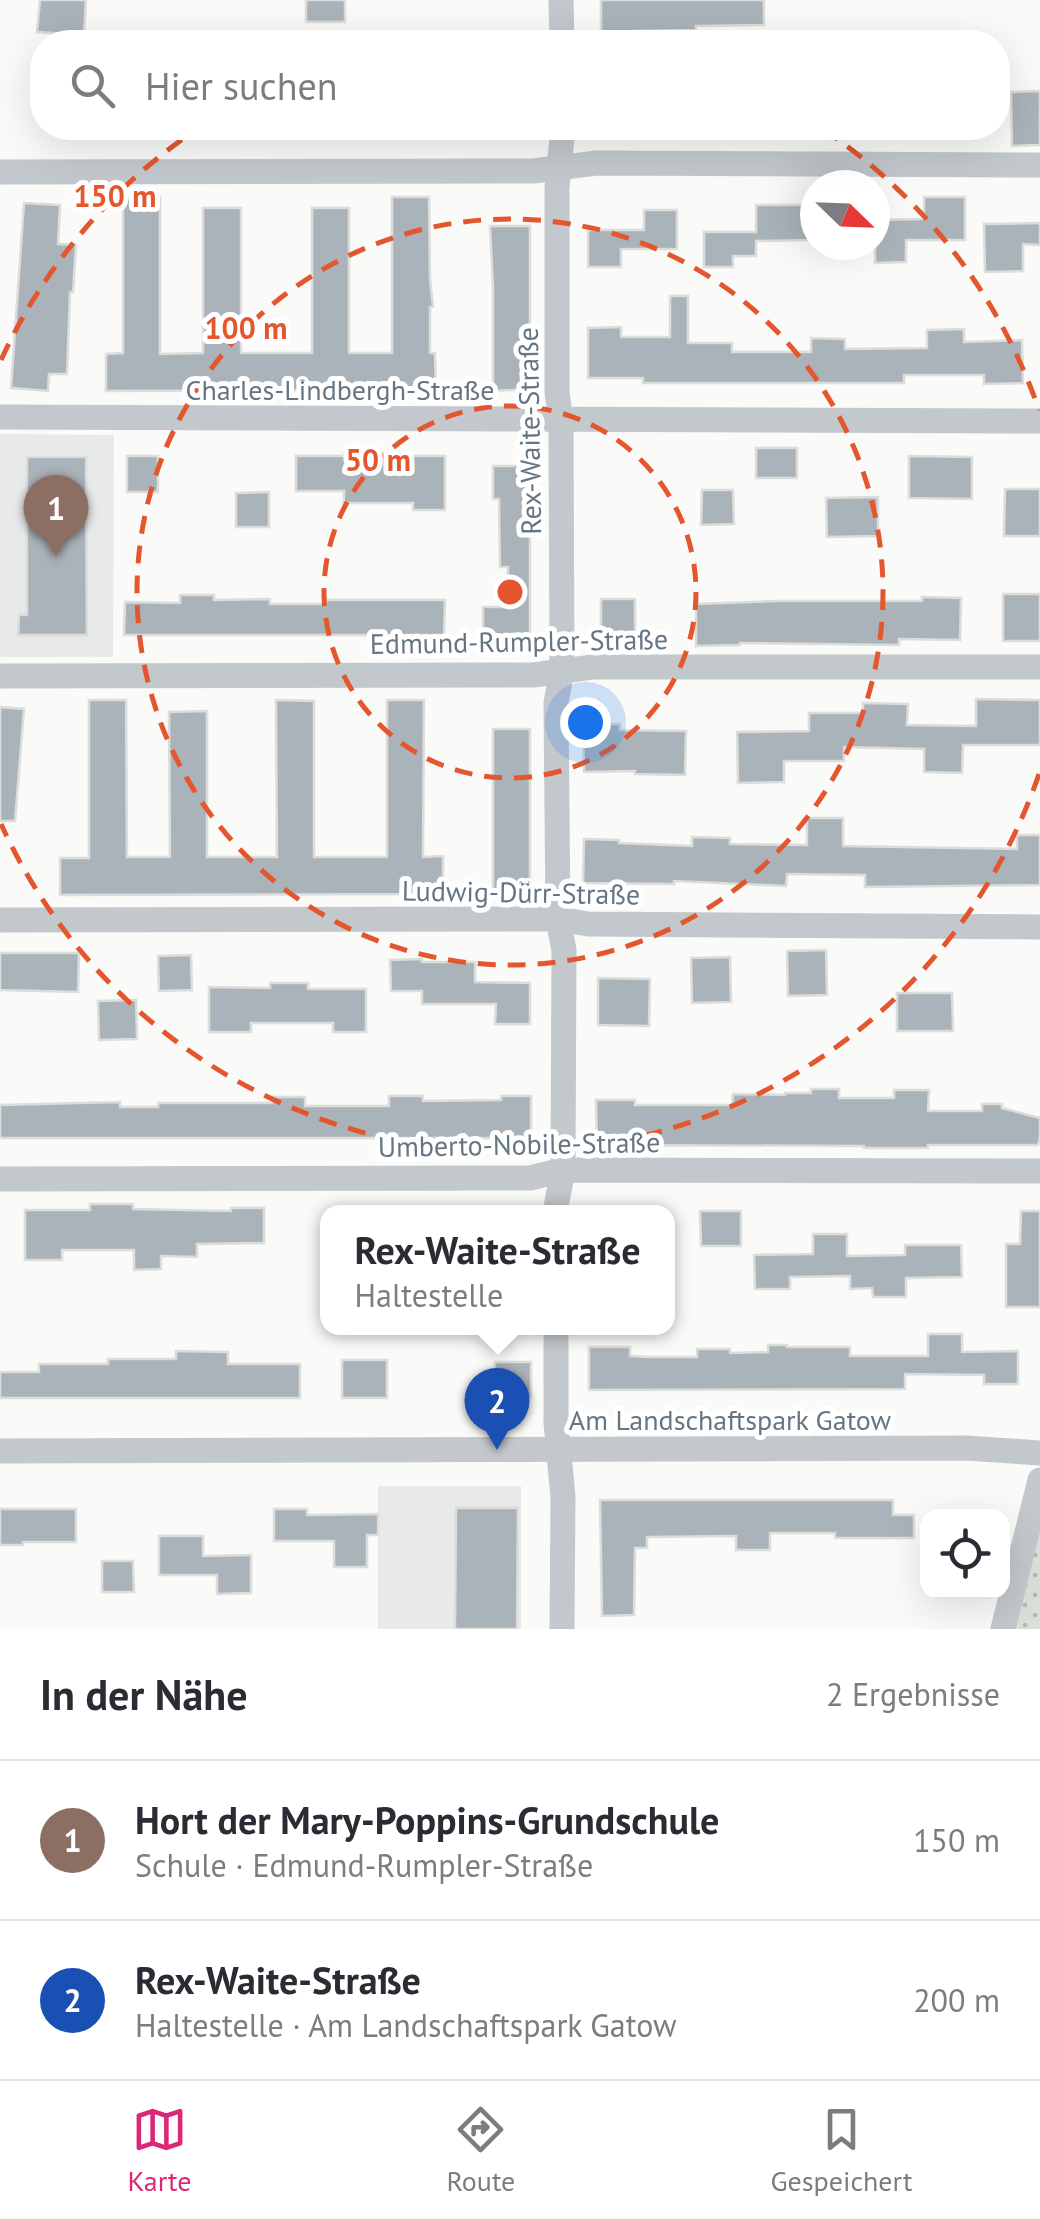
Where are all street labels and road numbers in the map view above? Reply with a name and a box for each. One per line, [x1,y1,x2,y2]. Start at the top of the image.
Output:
street label: Rex-Waite-Straße [509,327,549,535]
street label: Charles-Lindbergh-Straße [185,371,495,408]
street label: Edmund-Rumpler-Straße [370,620,668,662]
street label: Ludwig-Dürr-Straße [402,871,640,913]
street label: Umberto-Nobile-Straße [377,1123,661,1165]
street label: Am Landschaftspark Gatow [569,1401,892,1438]

